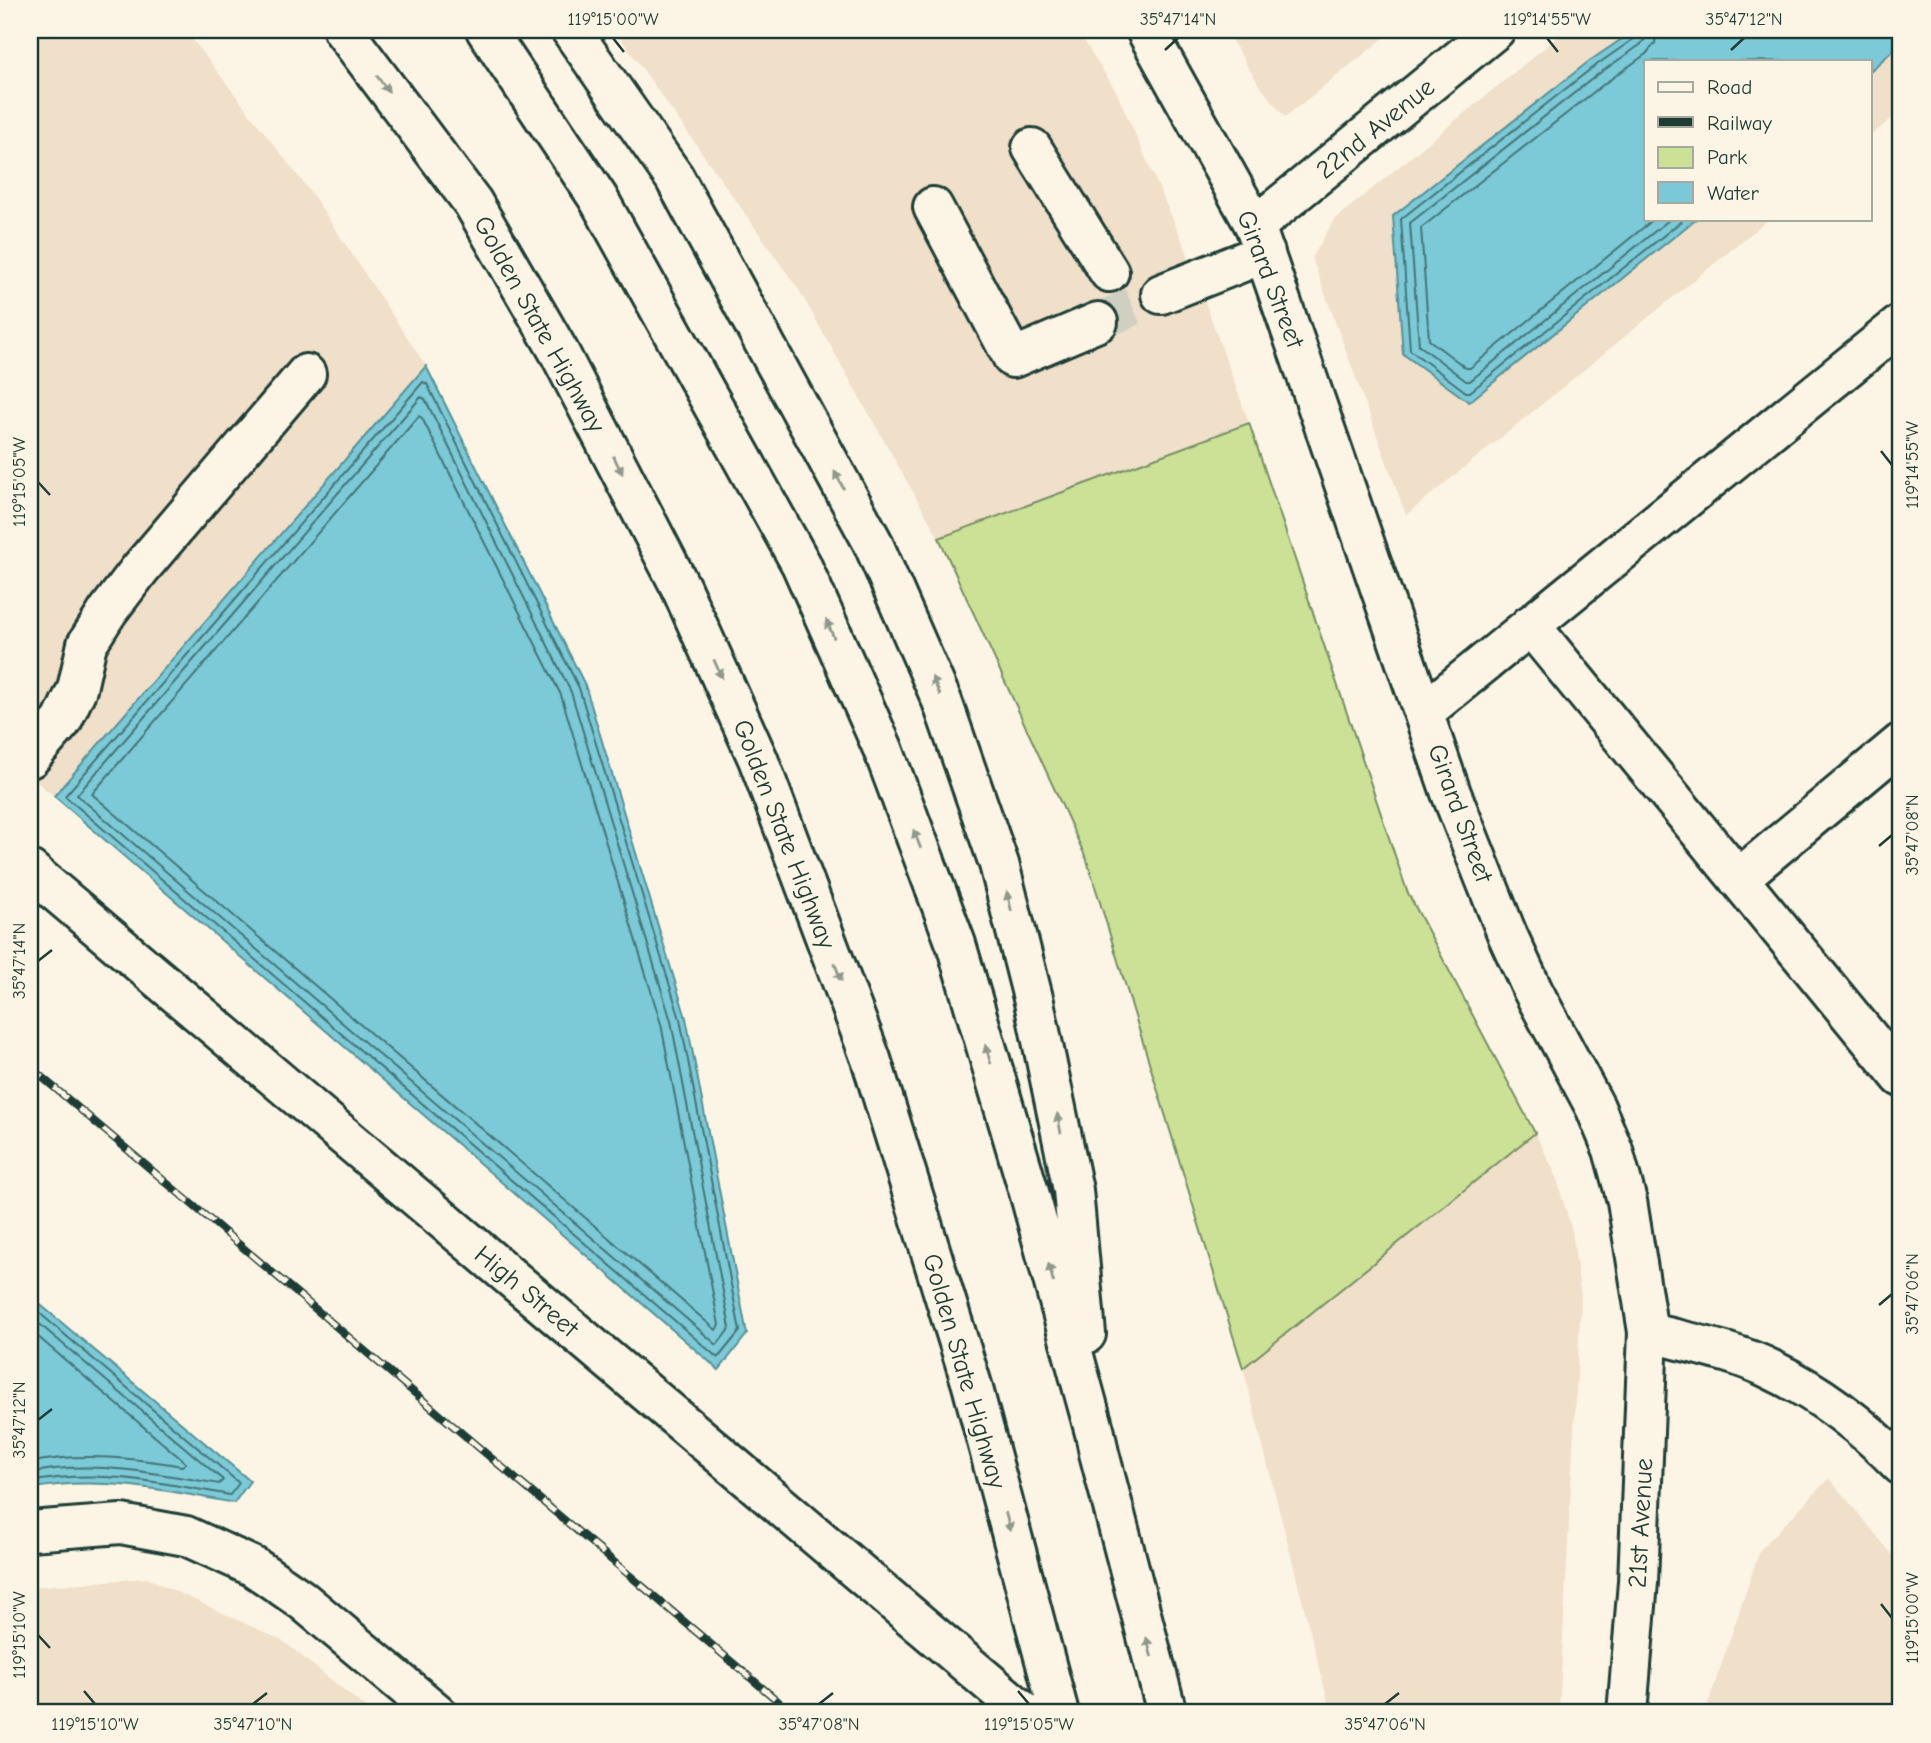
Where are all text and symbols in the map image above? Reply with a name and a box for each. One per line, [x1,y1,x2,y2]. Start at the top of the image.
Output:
text: 119°15'00"W [567,9,659,30]
text: 35°47'14"N [1140,9,1216,30]
text: 119°14'55"W [1503,9,1591,30]
text: 35°47'12"N [1705,9,1783,30]
legend [1644,60,1871,220]
street label: 22nd Avenue [1311,72,1441,185]
one-way arrow [376,75,391,93]
text: Road [1707,75,1752,99]
text: Railway [1707,111,1772,135]
text: Park [1707,145,1747,169]
text: Water [1707,181,1760,205]
street label: Girard Street [1230,206,1311,354]
street label: Golden State Highway [467,211,611,438]
text: 119°14'55"W [1902,421,1923,509]
text: 119°15'05"W [9,437,30,527]
one-way arrow [612,455,623,475]
one-way arrow [834,470,845,490]
one-way arrow [824,618,835,639]
one-way arrow [712,659,724,679]
one-way arrow [930,676,942,696]
street label: Golden State Highway [726,715,842,954]
street label: Girard Street [1421,740,1499,888]
text: 35°47'08"N [1902,794,1923,876]
one-way arrow [911,828,922,849]
one-way arrow [1003,890,1014,912]
text: 35°47'14"N [9,923,30,999]
one-way arrow [833,961,844,982]
one-way arrow [983,1044,993,1065]
one-way arrow [1054,1112,1065,1134]
street label: High Street [468,1240,586,1345]
street label: Golden State Highway [916,1250,1012,1493]
text: 35°47'06"N [1902,1253,1923,1335]
one-way arrow [1045,1262,1056,1284]
text: 35°47'12"N [9,1381,30,1459]
street label: 21st Avenue [1623,1457,1659,1589]
one-way arrow [1004,1512,1014,1533]
text: 119°15'00"W [1902,1572,1923,1664]
text: 119°15'10"W [9,1591,30,1679]
one-way arrow [1143,1636,1154,1658]
text: 119°15'10"W [51,1714,139,1735]
text: 35°47'10"N [214,1714,292,1735]
text: 35°47'08"N [778,1714,860,1735]
text: 119°15'05"W [984,1714,1074,1735]
text: 35°47'06"N [1344,1714,1426,1735]

